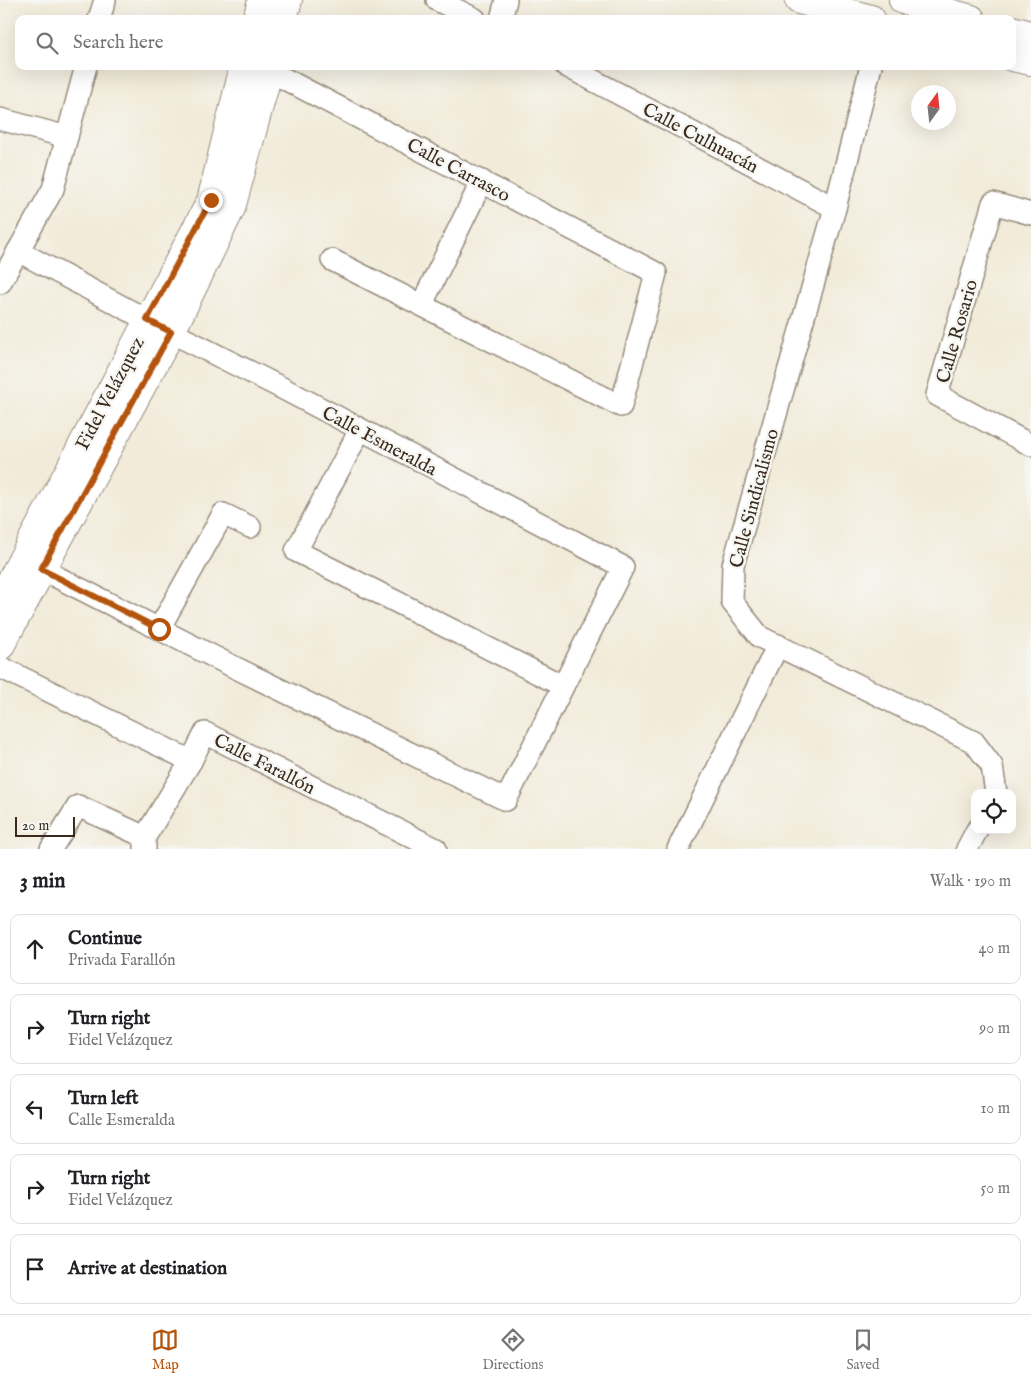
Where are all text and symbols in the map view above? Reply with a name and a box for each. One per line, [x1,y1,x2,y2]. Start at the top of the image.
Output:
search box [15,15,1016,70]
icon: search [33,29,61,57]
text: Search here [73,31,164,55]
north arrow [911,85,956,130]
street label: Calle Culhuacán [638,98,762,179]
street label: Calle Carrasco [402,133,514,208]
route end [200,189,223,212]
street label: Calle Rosario [932,277,984,386]
street label: Fidel Velázquez [71,333,151,455]
street label: Calle Esmeralda [317,401,441,482]
street label: Calle Sindicalismo [725,426,785,571]
route start [148,618,171,641]
street label: Calle Farallón [209,729,319,801]
map controls [971,789,1016,834]
button: locate [971,789,1016,834]
scale bar [15,814,75,837]
text: 20 m [22,817,49,835]
text: 3 min [20,868,65,895]
text: Walk · 190 m [930,872,1011,892]
text: Continue [68,927,142,951]
icon: ahead [21,935,49,963]
text: 40 m [978,939,1010,959]
text: Privada Farallón [68,951,176,971]
text: Turn right [68,1007,150,1031]
icon: right [21,1015,49,1043]
text: 90 m [979,1019,1010,1039]
text: Fidel Velázquez [68,1031,173,1051]
text: Turn left [68,1087,139,1111]
icon: left [21,1095,49,1123]
text: 10 m [980,1099,1010,1119]
text: Calle Esmeralda [68,1111,175,1131]
text: Turn right [68,1167,150,1191]
icon: right [21,1175,49,1203]
text: 50 m [981,1179,1010,1199]
text: Fidel Velázquez [68,1191,173,1211]
icon: arrive [21,1255,49,1283]
text: Arrive at destination [68,1257,227,1281]
tab: Map [151,1326,179,1374]
tab: Directions [482,1326,543,1374]
tab: Saved [846,1326,879,1374]

